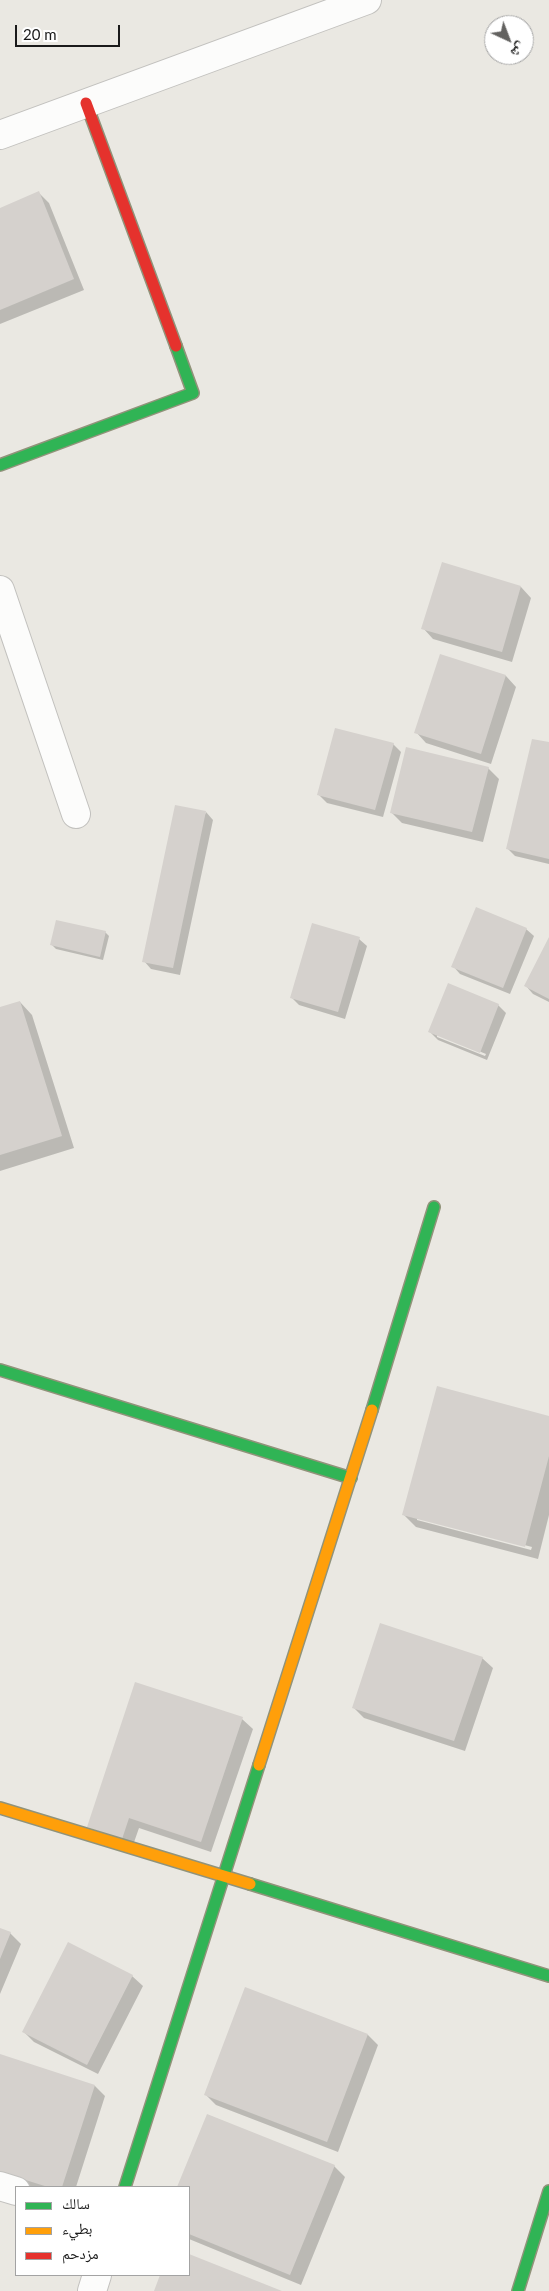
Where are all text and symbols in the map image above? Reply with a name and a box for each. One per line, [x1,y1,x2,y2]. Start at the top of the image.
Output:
scale bar [18,15,122,47]
north arrow [484,15,534,65]
text: 20 m [23,25,57,43]
text: ش [508,39,530,62]
legend [15,2186,190,2276]
text: سالك [62,2194,90,2212]
text: بطيء [62,2219,92,2237]
text: مزدحم [62,2244,99,2262]

